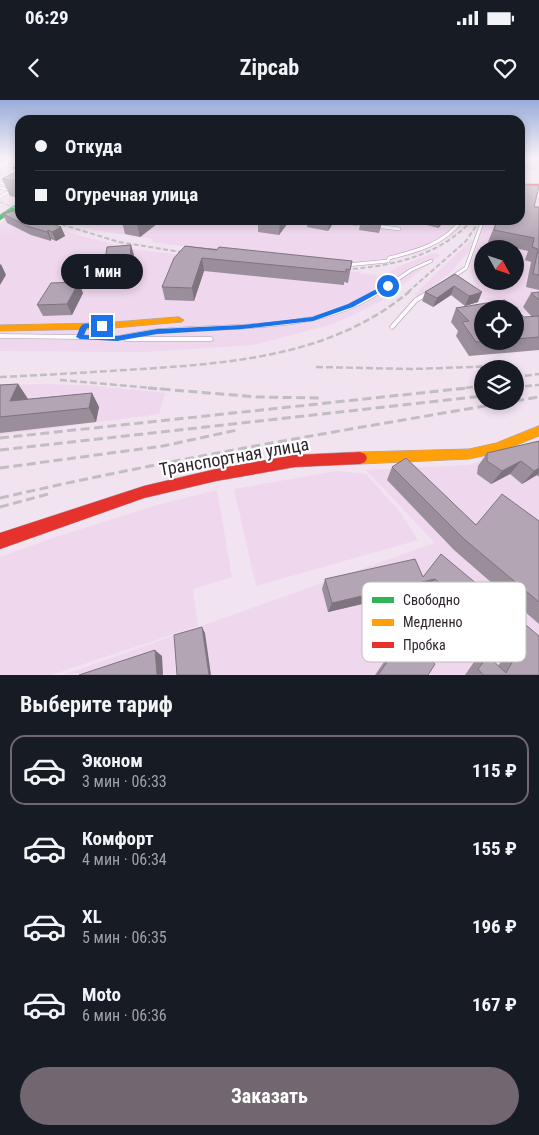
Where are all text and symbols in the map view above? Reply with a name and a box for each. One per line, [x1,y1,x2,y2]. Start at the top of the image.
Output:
text: 06:29 [25,6,69,29]
icon: back [20,54,48,82]
icon: heart [491,54,519,82]
text: Zipcab [240,55,299,80]
text: Откуда [65,135,122,158]
text: Огуречная улица [65,183,198,206]
north arrow [474,240,524,290]
map controls [474,240,524,410]
callout: 1 мин [61,254,143,288]
text: 1 мин [83,262,121,281]
route start [377,275,399,297]
button: locate [474,300,524,350]
route end [91,315,113,337]
button: layers [474,360,524,410]
street label: Транспортная улица [157,433,310,480]
legend [362,582,526,662]
text: Свободно [403,592,460,608]
text: Медленно [403,614,463,630]
text: Пробка [403,637,446,653]
text: Выберите тариф [20,692,173,717]
icon: car [22,748,67,793]
text: Эконом [82,749,143,772]
text: 115 ₽ [472,759,517,782]
text: 3 мин · 06:33 [82,772,167,791]
icon: car [22,826,67,871]
text: Комфорт [82,827,154,850]
text: 155 ₽ [472,837,517,860]
text: 4 мин · 06:34 [82,850,167,869]
icon: car [22,904,67,949]
text: XL [82,905,102,928]
text: 196 ₽ [472,915,517,938]
text: 5 мин · 06:35 [82,928,167,947]
icon: car [22,982,67,1027]
text: Moto [82,983,121,1006]
text: 167 ₽ [472,993,517,1016]
text: 6 мин · 06:36 [82,1006,167,1025]
button: Заказать [20,1067,519,1125]

